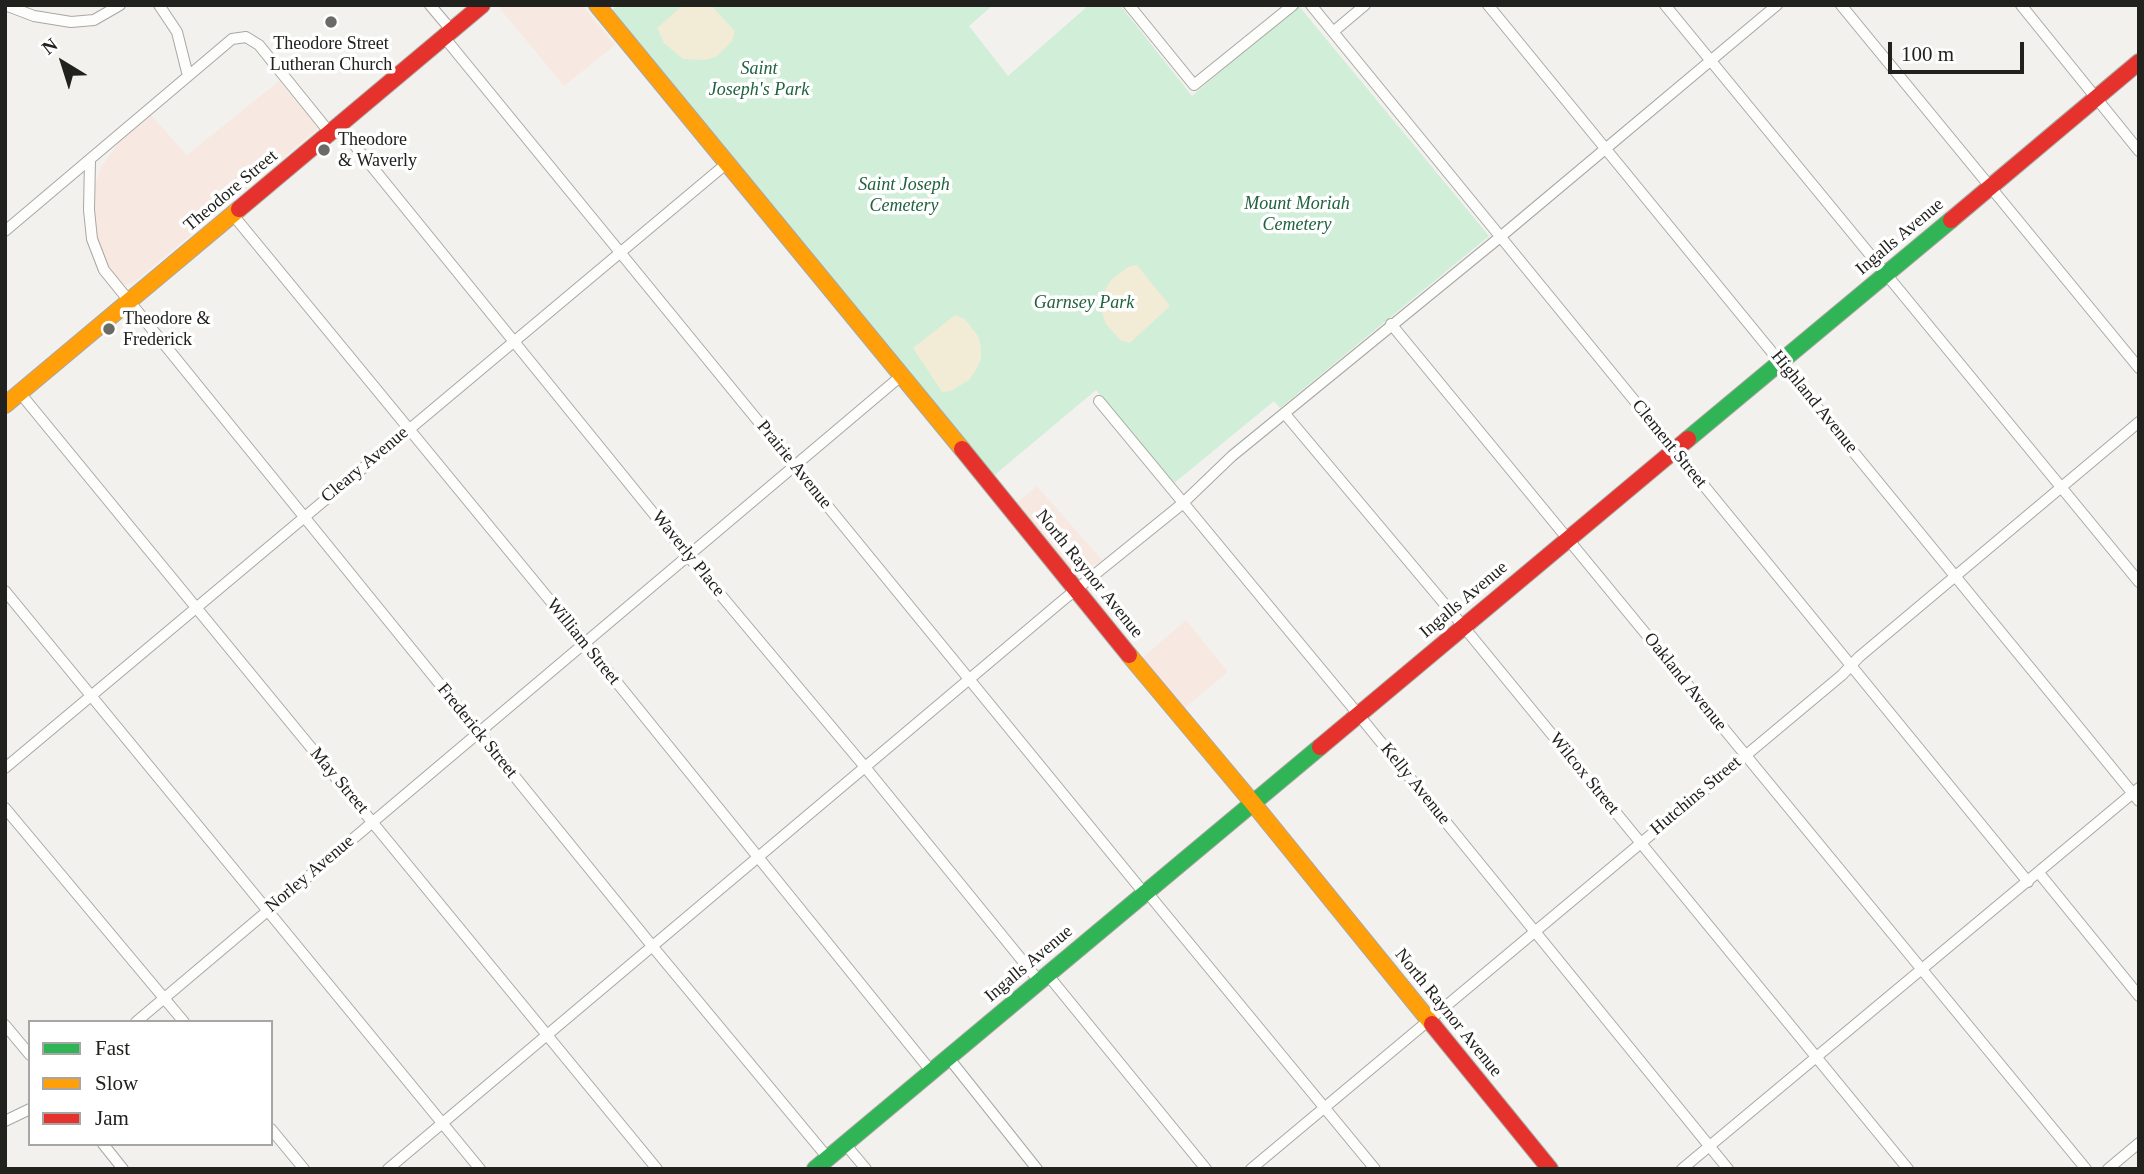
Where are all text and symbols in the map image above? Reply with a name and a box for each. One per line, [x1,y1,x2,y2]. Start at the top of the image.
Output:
marker: Theodore Street Lutheran Church [323,14,339,30]
north arrow [28,28,98,98]
scale bar [1892,28,2028,72]
place label: Theodore Street Lutheran Church [270,33,392,76]
text: N [38,34,62,59]
text: 100 m [1901,42,1954,66]
park label: Saint Joseph's Park [709,58,809,100]
place label: Theodore & Waverly [338,129,417,172]
marker: Theodore & Waverly [316,142,332,158]
street label: Theodore Street [180,146,282,236]
park label: Saint Joseph Cemetery [858,174,950,216]
park label: Mount Moriah Cemetery [1244,193,1350,235]
street label: Ingalls Avenue [1852,194,1948,280]
park label: Garnsey Park [1034,292,1134,314]
place label: Theodore & Frederick [123,308,210,350]
marker: Theodore & Frederick [101,321,117,337]
street label: Highland Avenue [1766,346,1862,458]
street label: Clement Street [1627,395,1711,493]
street label: Prairie Avenue [752,417,836,513]
street label: Cleary Avenue [317,422,413,508]
street label: North Raynor Avenue [1031,506,1147,642]
street label: Waverly Place [647,507,729,601]
street label: Ingalls Avenue [1416,557,1512,643]
street label: William Street [542,595,624,689]
street label: Oakland Avenue [1639,629,1731,735]
street label: Frederick Street [432,679,522,783]
street label: Wilcox Street [1545,729,1623,819]
street label: Kelly Avenue [1375,739,1455,829]
street label: May Street [305,744,373,818]
street label: Hutchins Street [1646,752,1746,840]
street label: Norley Avenue [261,831,359,917]
street label: Ingalls Avenue [981,921,1077,1007]
street label: North Raynor Avenue [1390,945,1506,1081]
legend [28,1020,273,1146]
text: Fast [95,1036,130,1060]
text: Slow [95,1071,138,1095]
text: Jam [95,1106,129,1130]

